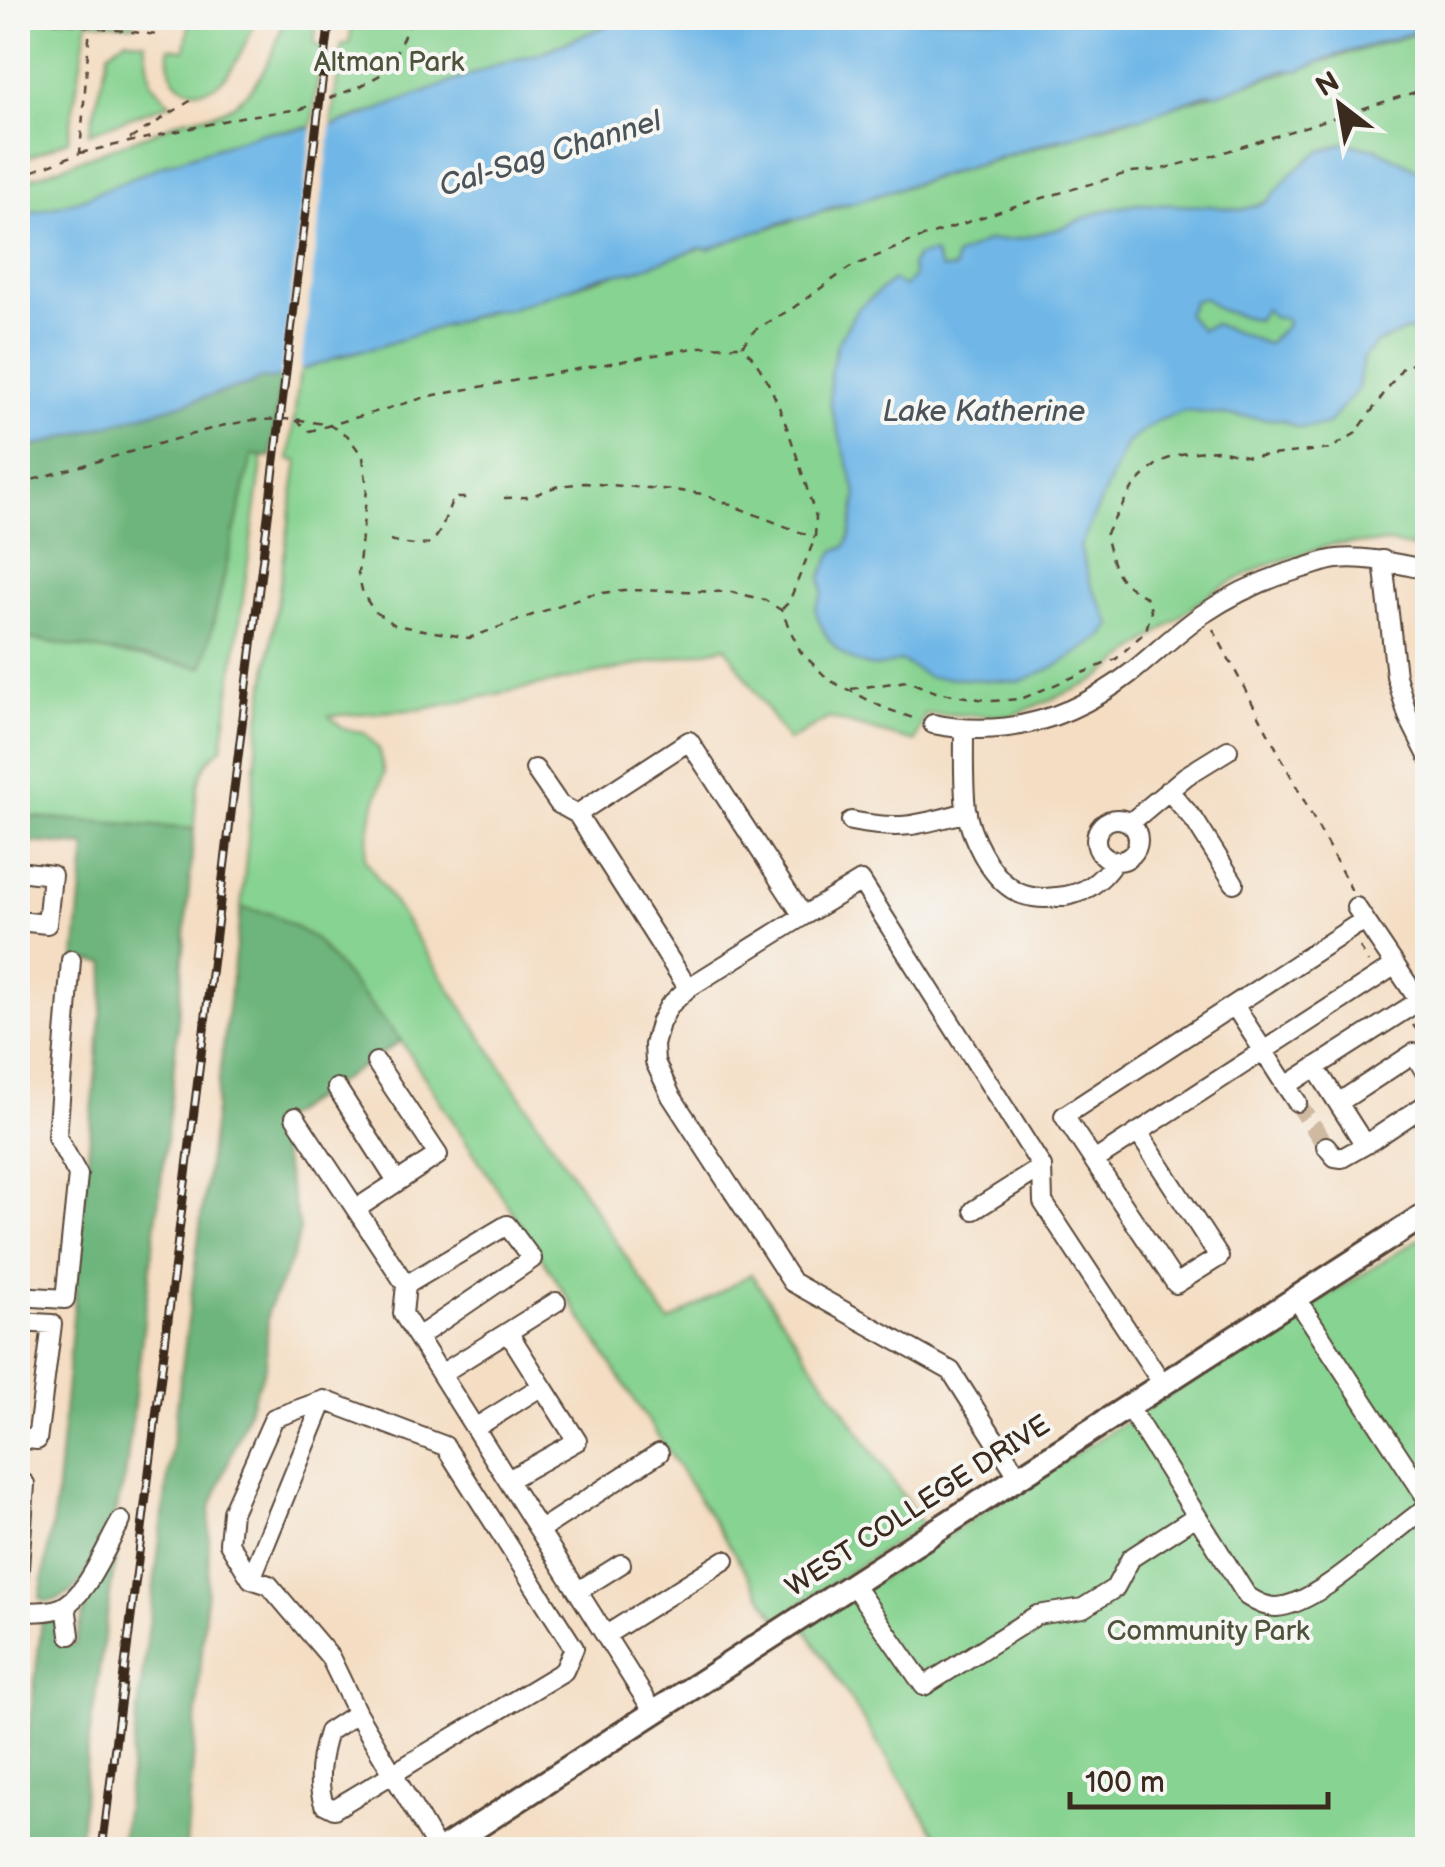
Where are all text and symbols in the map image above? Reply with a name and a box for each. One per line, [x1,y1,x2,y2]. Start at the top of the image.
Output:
park label: Altman Park [314,46,465,79]
north arrow [1290,55,1390,155]
text: N [1310,65,1345,104]
water label: Cal-Sag Channel [435,103,667,205]
water label: Lake Katherine [882,394,1086,430]
street label: WEST COLLEGE DRIVE [780,1409,1056,1604]
park label: Community Park [1106,1615,1310,1648]
scale bar [1070,1747,1328,1809]
text: 100 m [1085,1765,1165,1801]

